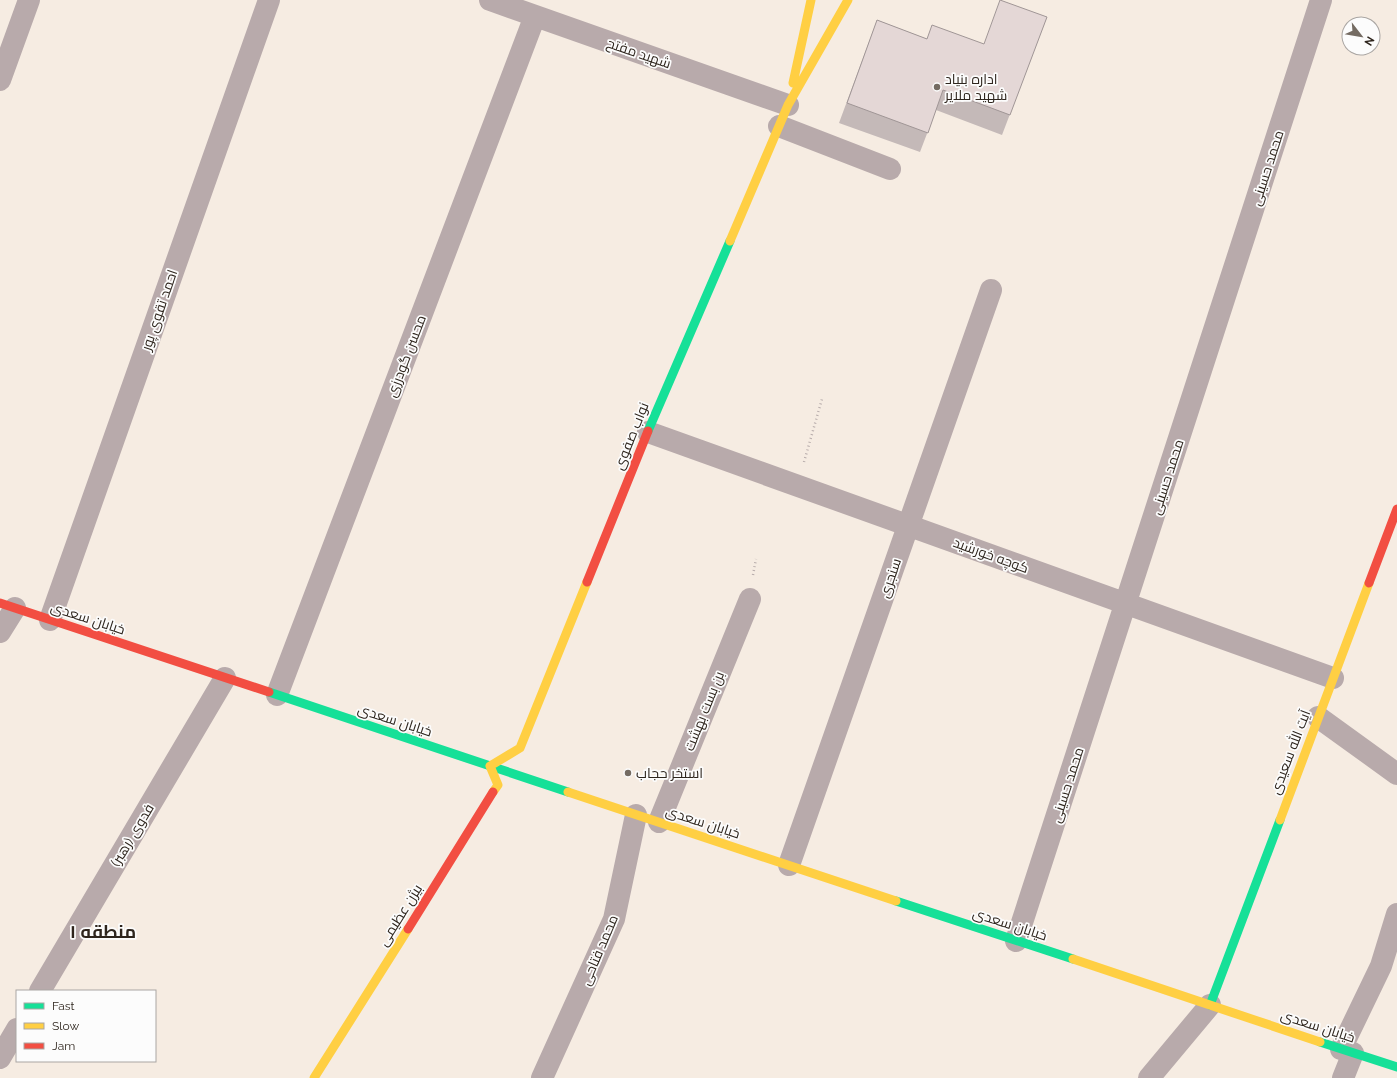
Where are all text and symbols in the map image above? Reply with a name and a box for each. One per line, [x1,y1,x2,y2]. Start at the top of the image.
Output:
north arrow [1341,16,1381,56]
text: N [1361,34,1377,48]
street label: شهید مفتح [604,35,673,72]
place label: اداره بنیاد شهید ملایر [944,71,1007,103]
marker: اداره بنیاد شهید ملایر [932,82,942,92]
street label: محمد حسینی [1247,128,1287,208]
street label: احمد تقوی پور [137,267,182,354]
street label: محسن گودرزی [383,313,429,399]
street label: نواب صفوی [610,400,652,472]
street label: محمد حسینی [1147,437,1187,517]
street label: کوچه خورشید [950,534,1031,578]
street label: سنجری [876,556,904,600]
street label: خیابان سعدی [49,598,127,638]
street label: بن بست بهشت [681,669,727,753]
street label: خیابان سعدی [356,700,434,740]
street label: آیت الله سعیدی [1266,707,1314,797]
street label: محمد حسینی [1047,745,1087,825]
place label: استخر حجاب [636,765,703,781]
marker: استخر حجاب [623,768,633,778]
street label: فدوی (رهبر) [107,801,157,869]
street label: خیابان سعدی [664,802,742,842]
street label: بیژن عظیمی [375,881,425,949]
street label: خیابان سعدی [971,904,1049,944]
street label: محمد فتاحی [577,912,621,988]
district label: منطقه ۱ [70,921,136,942]
legend [16,990,156,1062]
text: Fast [52,999,75,1013]
street label: خیابان سعدی [1279,1006,1357,1046]
text: Slow [52,1019,79,1033]
text: Jam [52,1039,75,1053]

